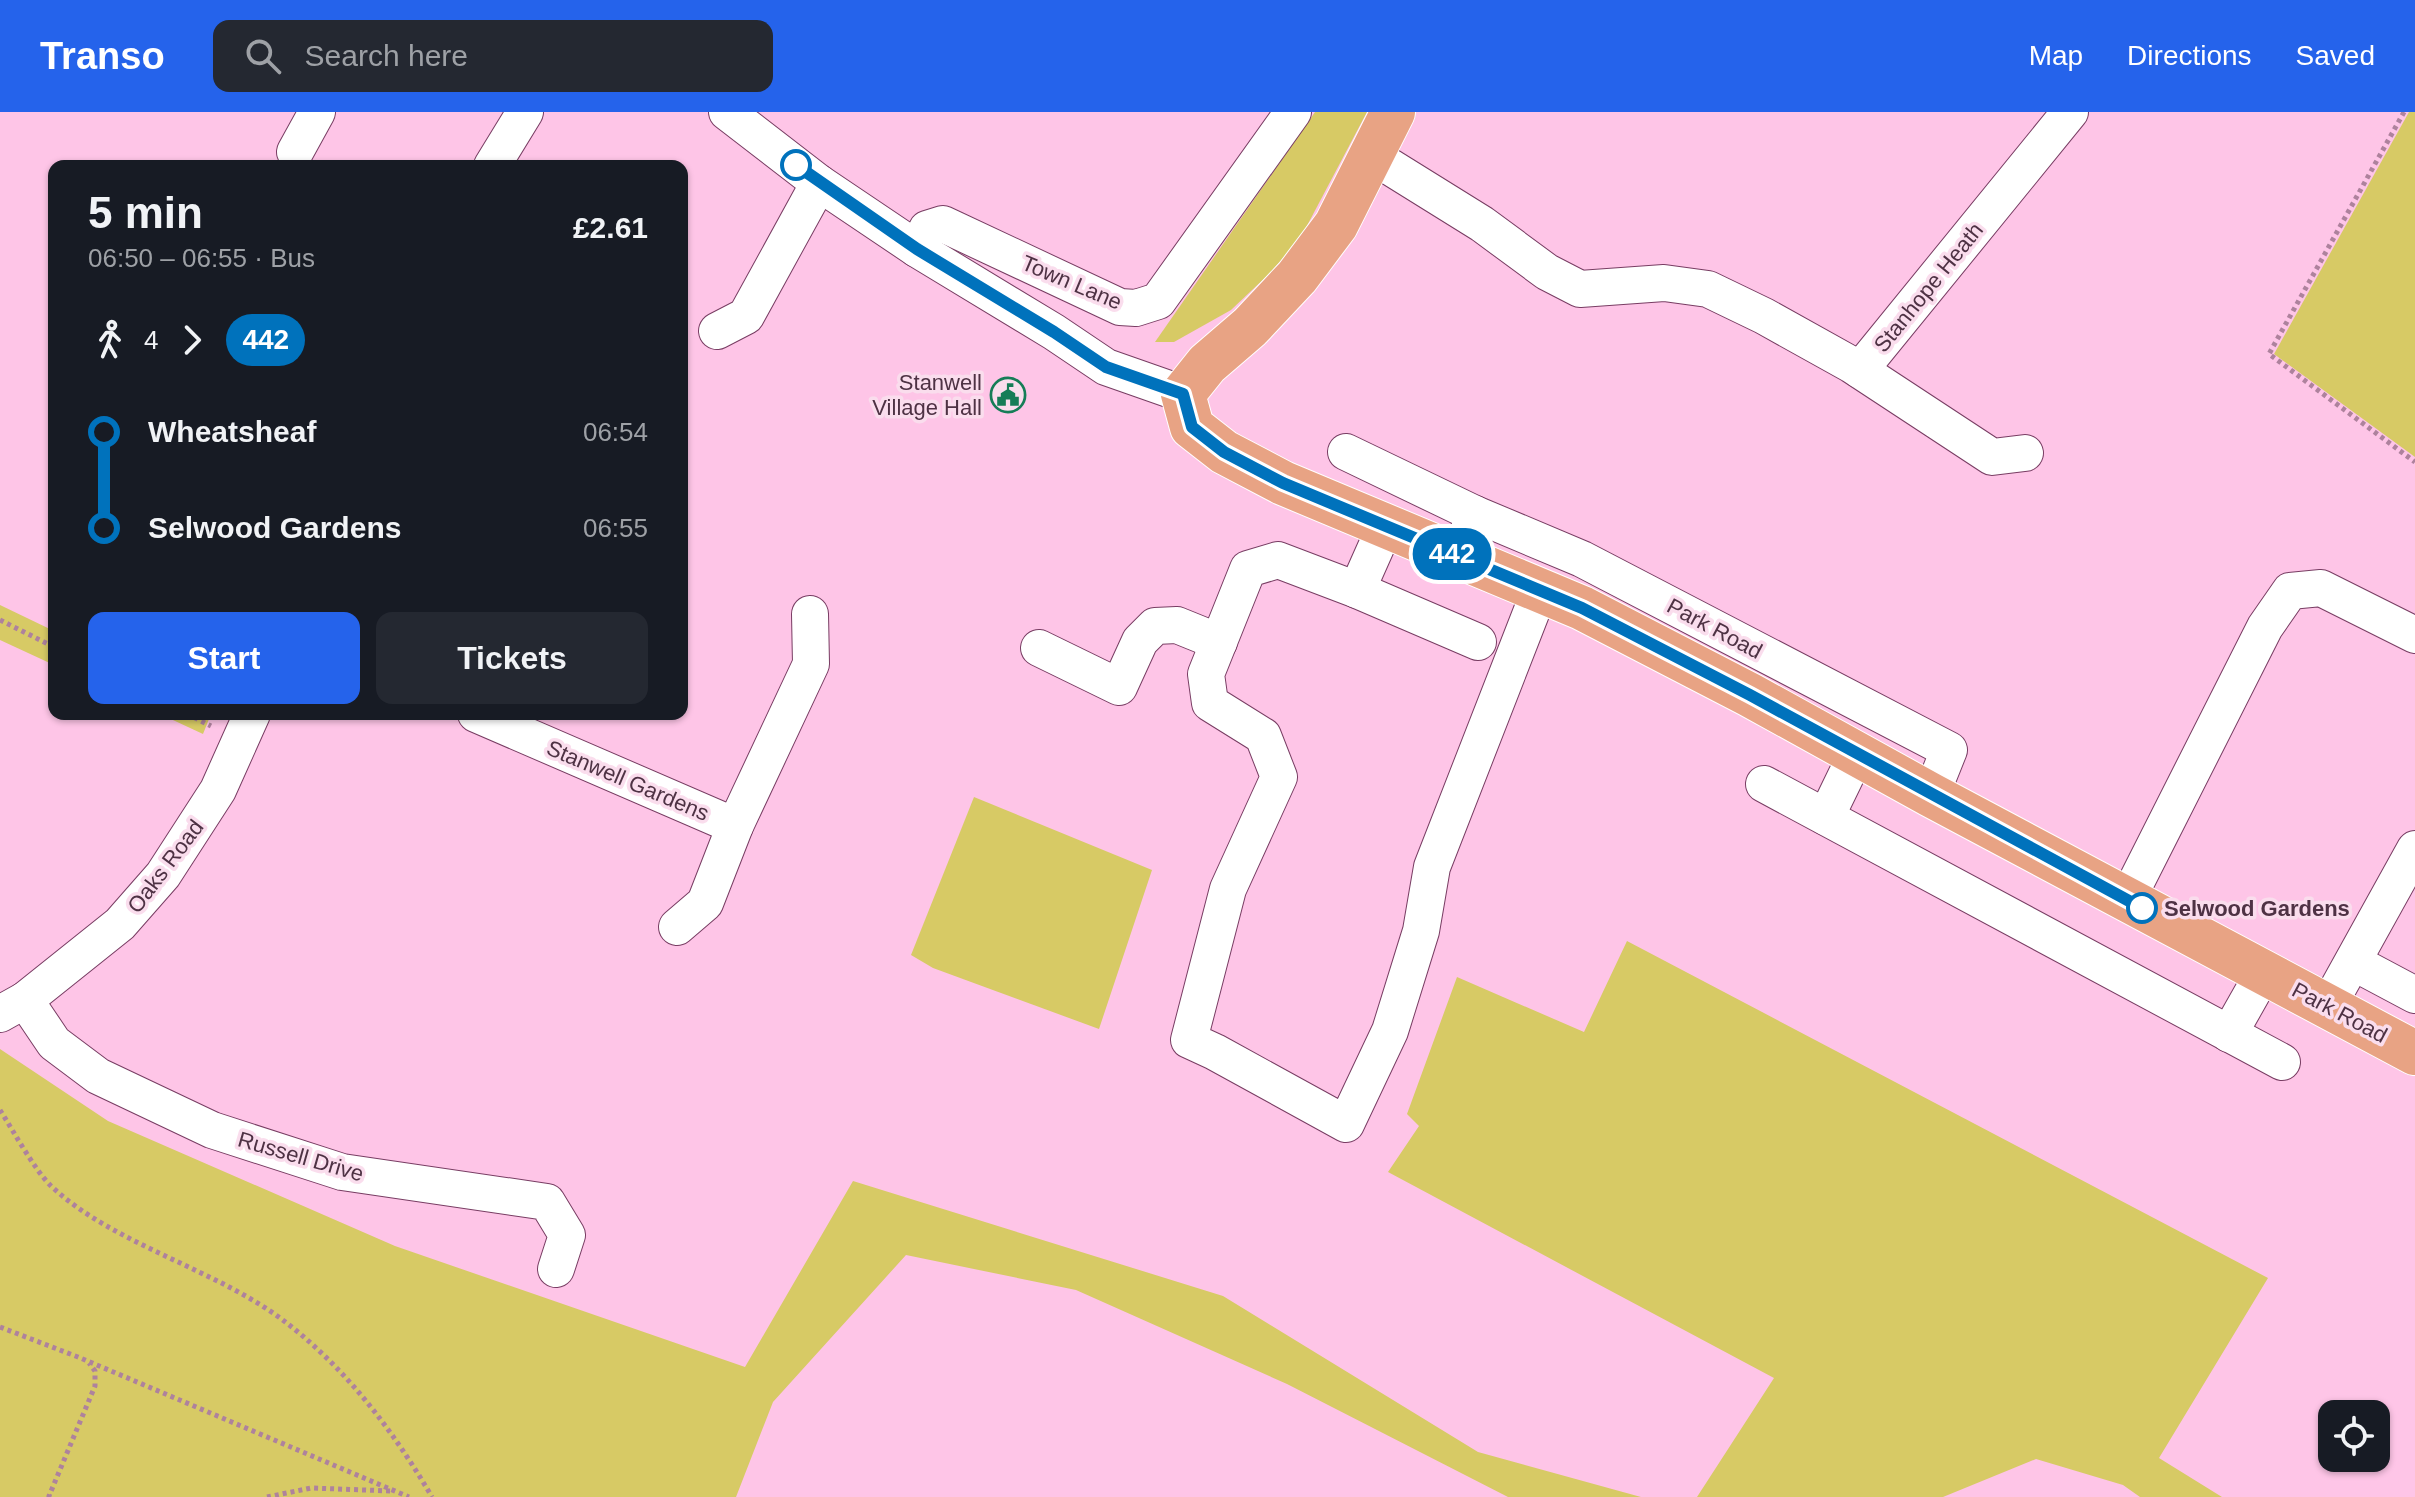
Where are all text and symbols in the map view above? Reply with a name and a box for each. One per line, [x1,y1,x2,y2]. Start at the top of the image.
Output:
search box [213,20,773,92]
icon: search [241,34,285,78]
text: Transo [40,35,165,77]
text: Search here [305,39,468,72]
text: Map [2029,40,2083,71]
text: Directions [2127,40,2252,71]
text: Saved [2296,40,2375,71]
unlabelled marker [781,150,811,180]
text: 5 min [88,188,203,237]
text: £2.61 [573,211,648,244]
street label: Stanhope Heath [1869,218,1988,357]
text: 06:50 – 06:55 · Bus [88,243,315,273]
street label: Town Lane [1018,250,1126,315]
icon: walk [88,318,132,362]
icon: forward [170,318,214,362]
text: 442 [242,324,289,355]
text: 4 [144,325,158,355]
place label: Stanwell Village Hall [872,370,982,420]
public building icon: Stanwell Village Hall [989,376,1027,414]
text: Wheatsheaf [148,415,316,448]
text: 06:54 [583,417,648,447]
text: Selwood Gardens [148,511,401,544]
text: 06:55 [583,513,648,543]
line badge: 442 [1406,528,1498,580]
text: 442 [1429,538,1475,569]
street label: Park Road [1663,593,1767,664]
button: Start [88,612,360,704]
button: Tickets [376,612,648,704]
street label: Stanwell Gardens [543,735,713,826]
street label: Oaks Road [122,815,209,918]
marker: Selwood Gardens [2127,893,2157,923]
place label: Selwood Gardens [2164,896,2350,921]
street label: Park Road [2288,977,2392,1048]
street label: Russell Drive [235,1127,367,1186]
map controls [2318,1400,2390,1472]
button: locate [2318,1400,2390,1472]

